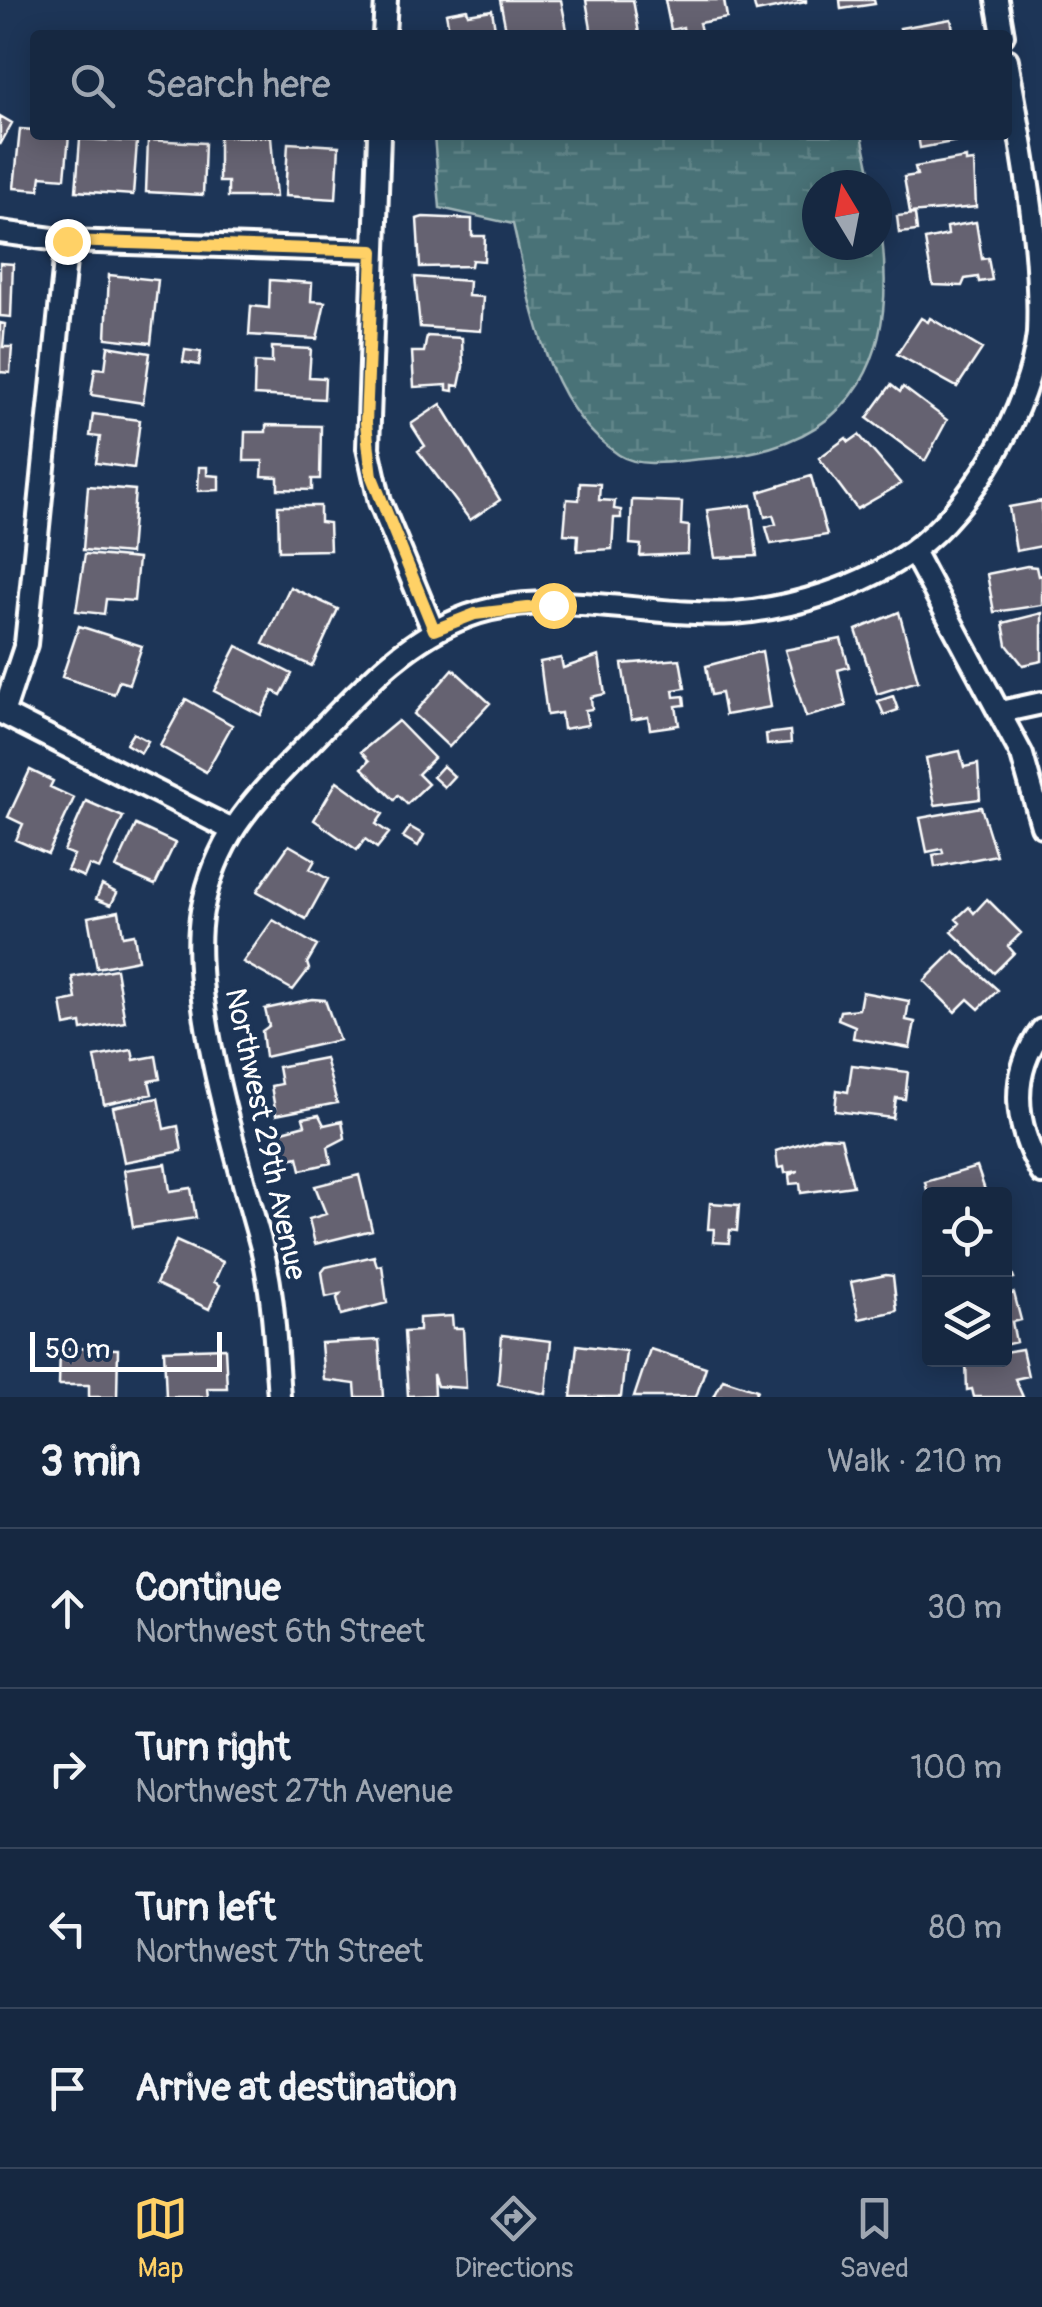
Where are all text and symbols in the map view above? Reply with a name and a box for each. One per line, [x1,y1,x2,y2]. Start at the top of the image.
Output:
search box [30,30,1012,140]
icon: search [65,58,120,113]
text: Search here [145,61,331,109]
north arrow [802,170,892,260]
route end [45,219,91,265]
route start [531,583,577,629]
street label: Northwest 29th Avenue [216,985,315,1284]
map controls [922,1187,1012,1367]
button: locate [922,1187,1012,1277]
button: layers [922,1277,1012,1367]
scale bar [30,1327,222,1372]
text: 50 m [45,1332,110,1367]
text: 3 min [40,1436,141,1488]
text: Walk · 210 m [827,1442,1002,1482]
text: Continue [135,1564,281,1612]
icon: ahead [40,1581,95,1636]
text: 30 m [927,1588,1002,1628]
text: Northwest 6th Street [135,1612,425,1652]
text: Turn right [135,1724,290,1772]
icon: right [40,1741,95,1796]
text: 100 m [910,1748,1002,1788]
text: Northwest 27th Avenue [135,1772,453,1812]
text: Turn left [135,1884,276,1932]
icon: left [40,1901,95,1956]
text: 80 m [929,1908,1002,1948]
text: Northwest 7th Street [135,1932,423,1972]
icon: arrive [40,2061,95,2116]
text: Arrive at destination [135,2064,457,2112]
tab: Map [133,2191,188,2286]
tab: Directions [454,2191,573,2286]
tab: Saved [839,2191,909,2286]

